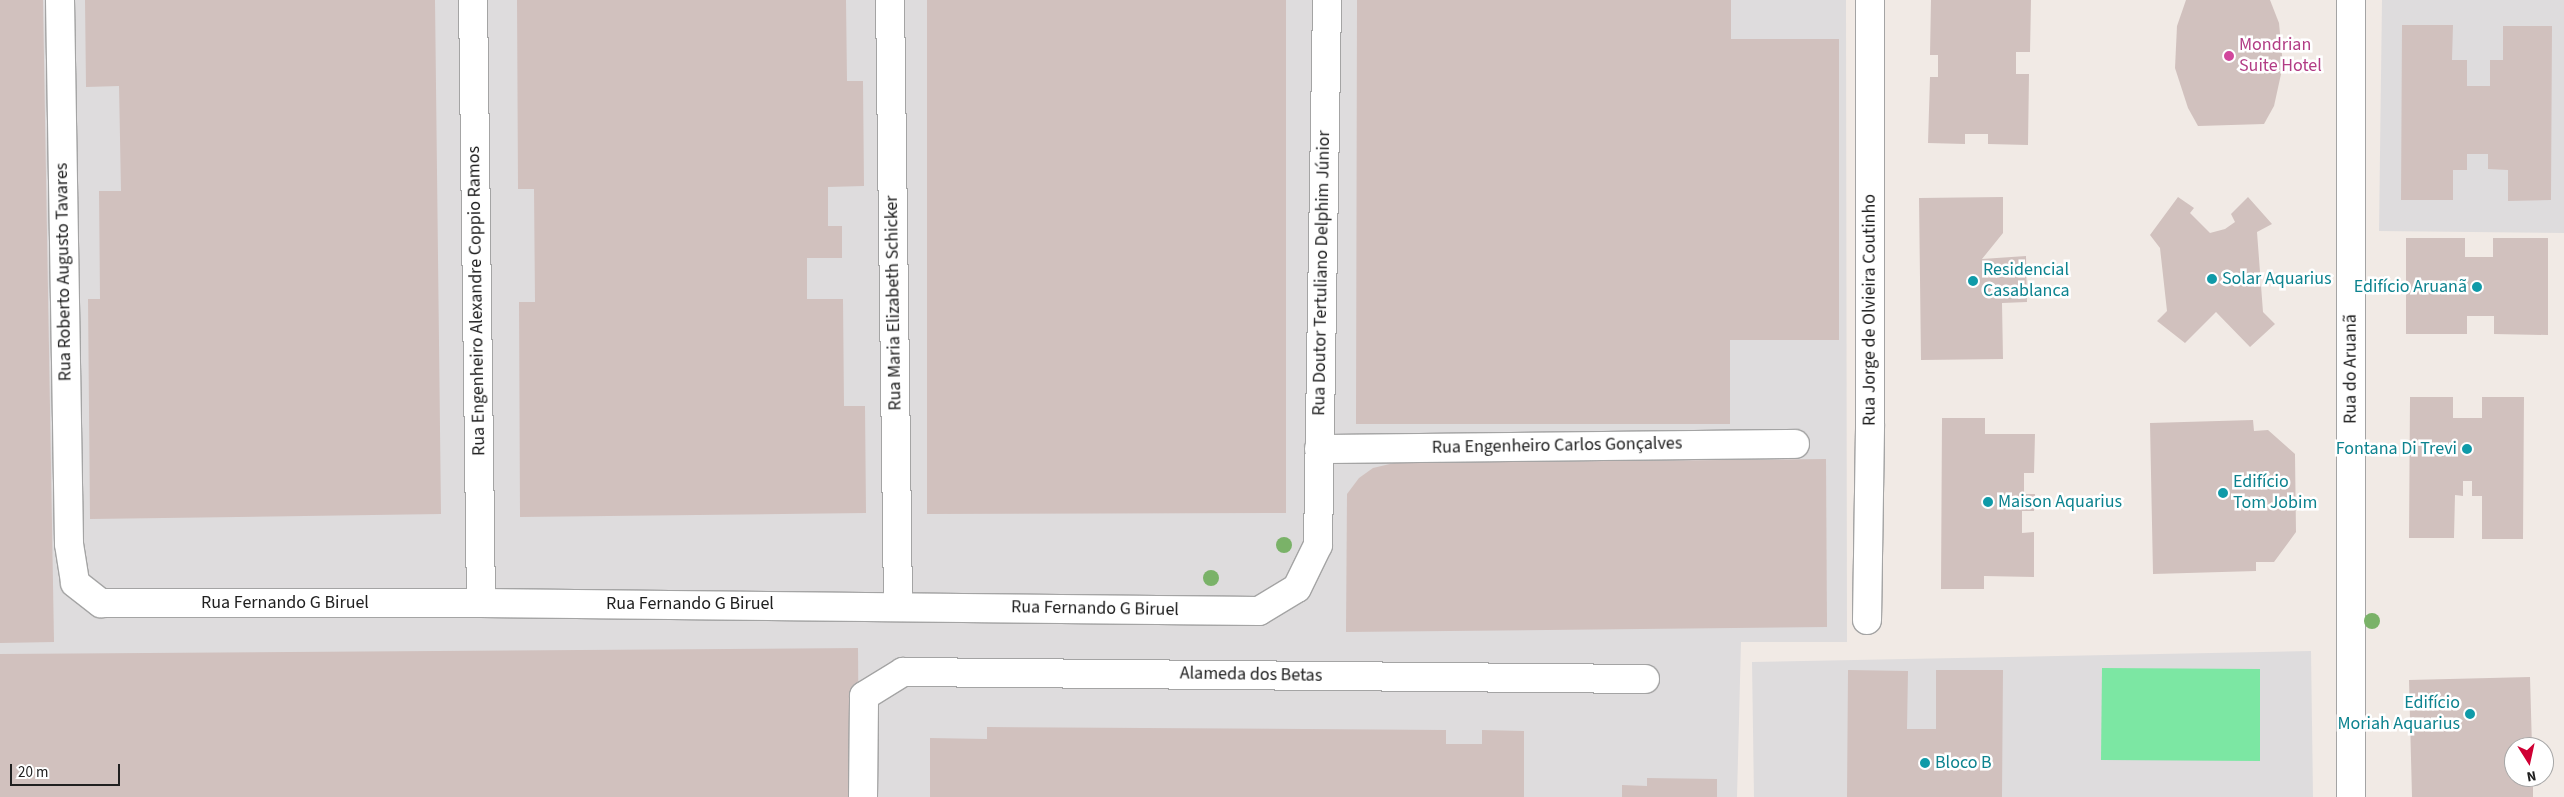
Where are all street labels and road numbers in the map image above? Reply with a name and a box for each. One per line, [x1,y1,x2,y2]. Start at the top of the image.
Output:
street label: Rua Doutor Tertuliano Delphim Júnior [1309,130,1335,416]
street label: Rua Engenheiro Alexandre Coppio Ramos [463,146,491,456]
street label: Rua Roberto Augusto Tavares [51,163,77,381]
street label: Rua Jorge de Olvieira Coutinho [1859,194,1881,426]
street label: Rua Maria Elizabeth Schicker [881,195,907,411]
street label: Rua do Aruanã [2340,314,2362,424]
street label: Rua Engenheiro Carlos Gonçalves [1432,433,1682,459]
street label: Rua Fernando G Biruel [201,592,369,614]
street label: Rua Fernando G Biruel [606,593,774,615]
street label: Rua Fernando G Biruel [1011,597,1179,621]
street label: Alameda dos Betas [1180,663,1322,687]

